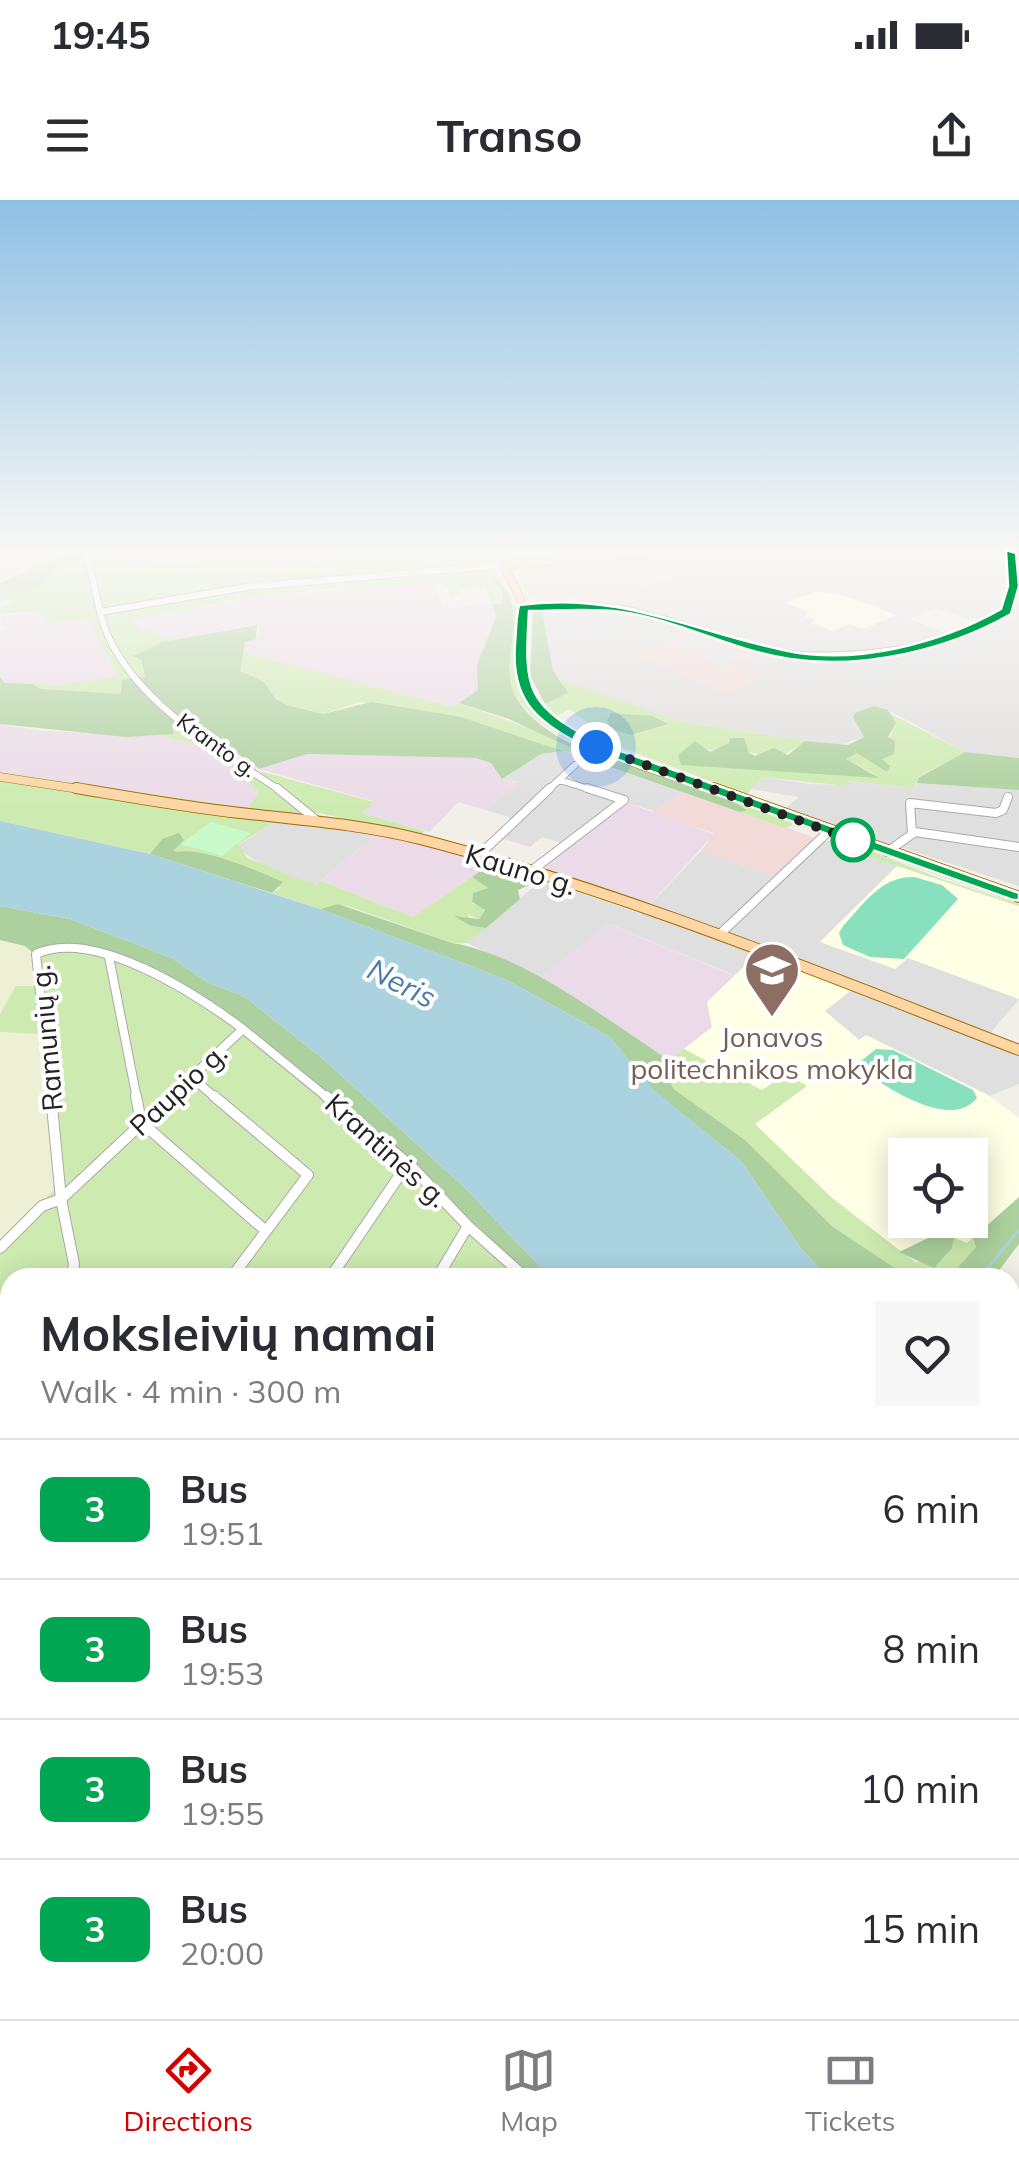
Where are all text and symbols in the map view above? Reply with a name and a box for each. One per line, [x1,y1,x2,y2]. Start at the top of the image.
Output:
text: 19:45 [50,11,151,59]
text: Transo [436,107,583,163]
icon: menu [40,108,95,163]
icon: share [924,108,979,163]
street label: Kranto g. [172,707,262,783]
your location [571,722,621,772]
unlabelled marker [832,819,874,861]
street label: Kauno g. [462,836,580,902]
school or university icon: Jonavos politechnikos mokykla [742,940,802,1019]
water label: Neris [361,950,443,1016]
street label: Ramunių g. [22,963,70,1113]
place label: Jonavos politechnikos mokykla [631,1019,913,1086]
street label: Paupio g. [122,1035,234,1143]
street label: Krantinės g. [318,1086,456,1214]
map controls [888,1138,988,1238]
button: locate [888,1138,988,1238]
button: heart [875,1301,980,1406]
text: Moksleivių namai [40,1303,436,1363]
text: Walk · 4 min · 300 m [40,1371,341,1411]
text: Bus [180,1465,248,1513]
text: 6 min [883,1485,980,1533]
text: 3 [84,1487,106,1531]
text: 19:51 [180,1513,264,1553]
text: Bus [180,1605,248,1653]
text: 8 min [883,1625,980,1673]
text: 3 [84,1627,106,1671]
text: 19:53 [180,1653,264,1693]
text: Bus [180,1745,248,1793]
text: 10 min [860,1765,980,1813]
text: 3 [84,1767,106,1811]
text: 19:55 [180,1793,264,1833]
text: Bus [180,1885,248,1933]
text: 15 min [860,1905,980,1953]
text: 3 [84,1907,106,1951]
text: 20:00 [180,1933,264,1973]
tab: Directions [124,2043,253,2138]
tab: Map [500,2043,558,2138]
tab: Tickets [805,2043,895,2138]

